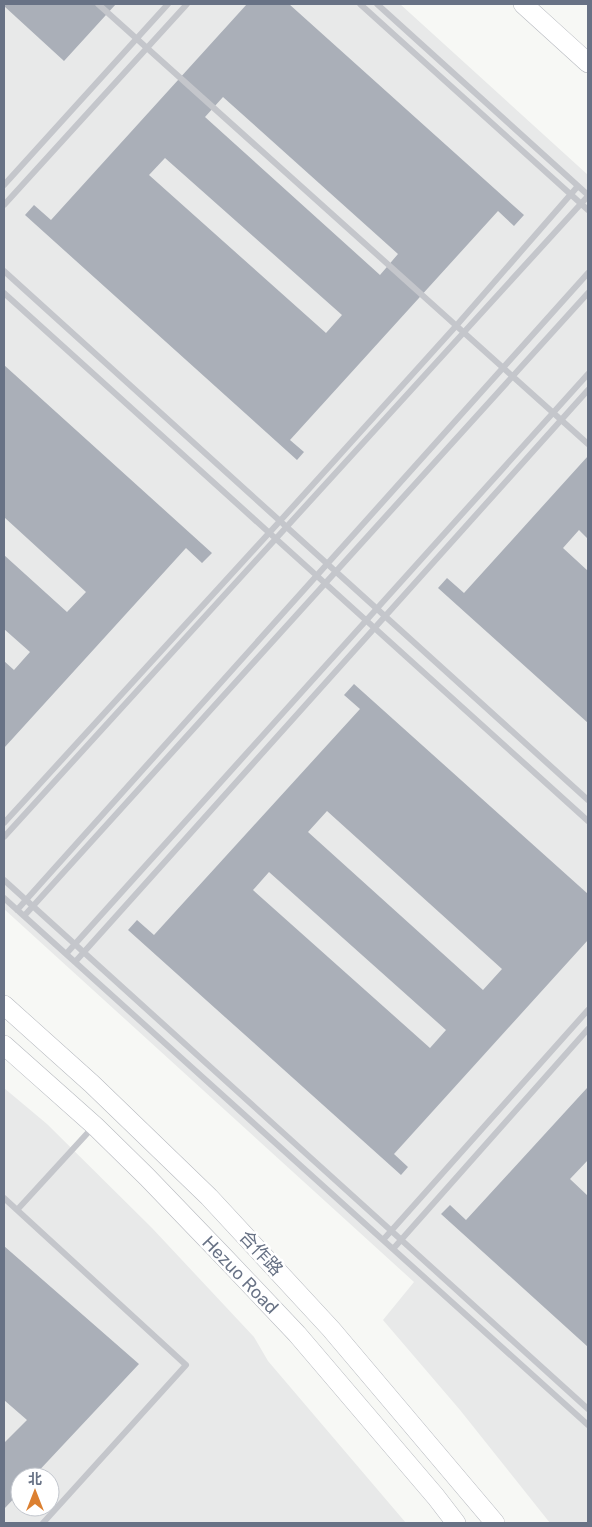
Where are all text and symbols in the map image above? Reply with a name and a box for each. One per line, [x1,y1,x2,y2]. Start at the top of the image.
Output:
street label: 合作路 [235,1226,287,1280]
street label: Hezuo Road [198,1231,283,1318]
north arrow [10,1467,60,1517]
text: 北 [28,1471,42,1487]

